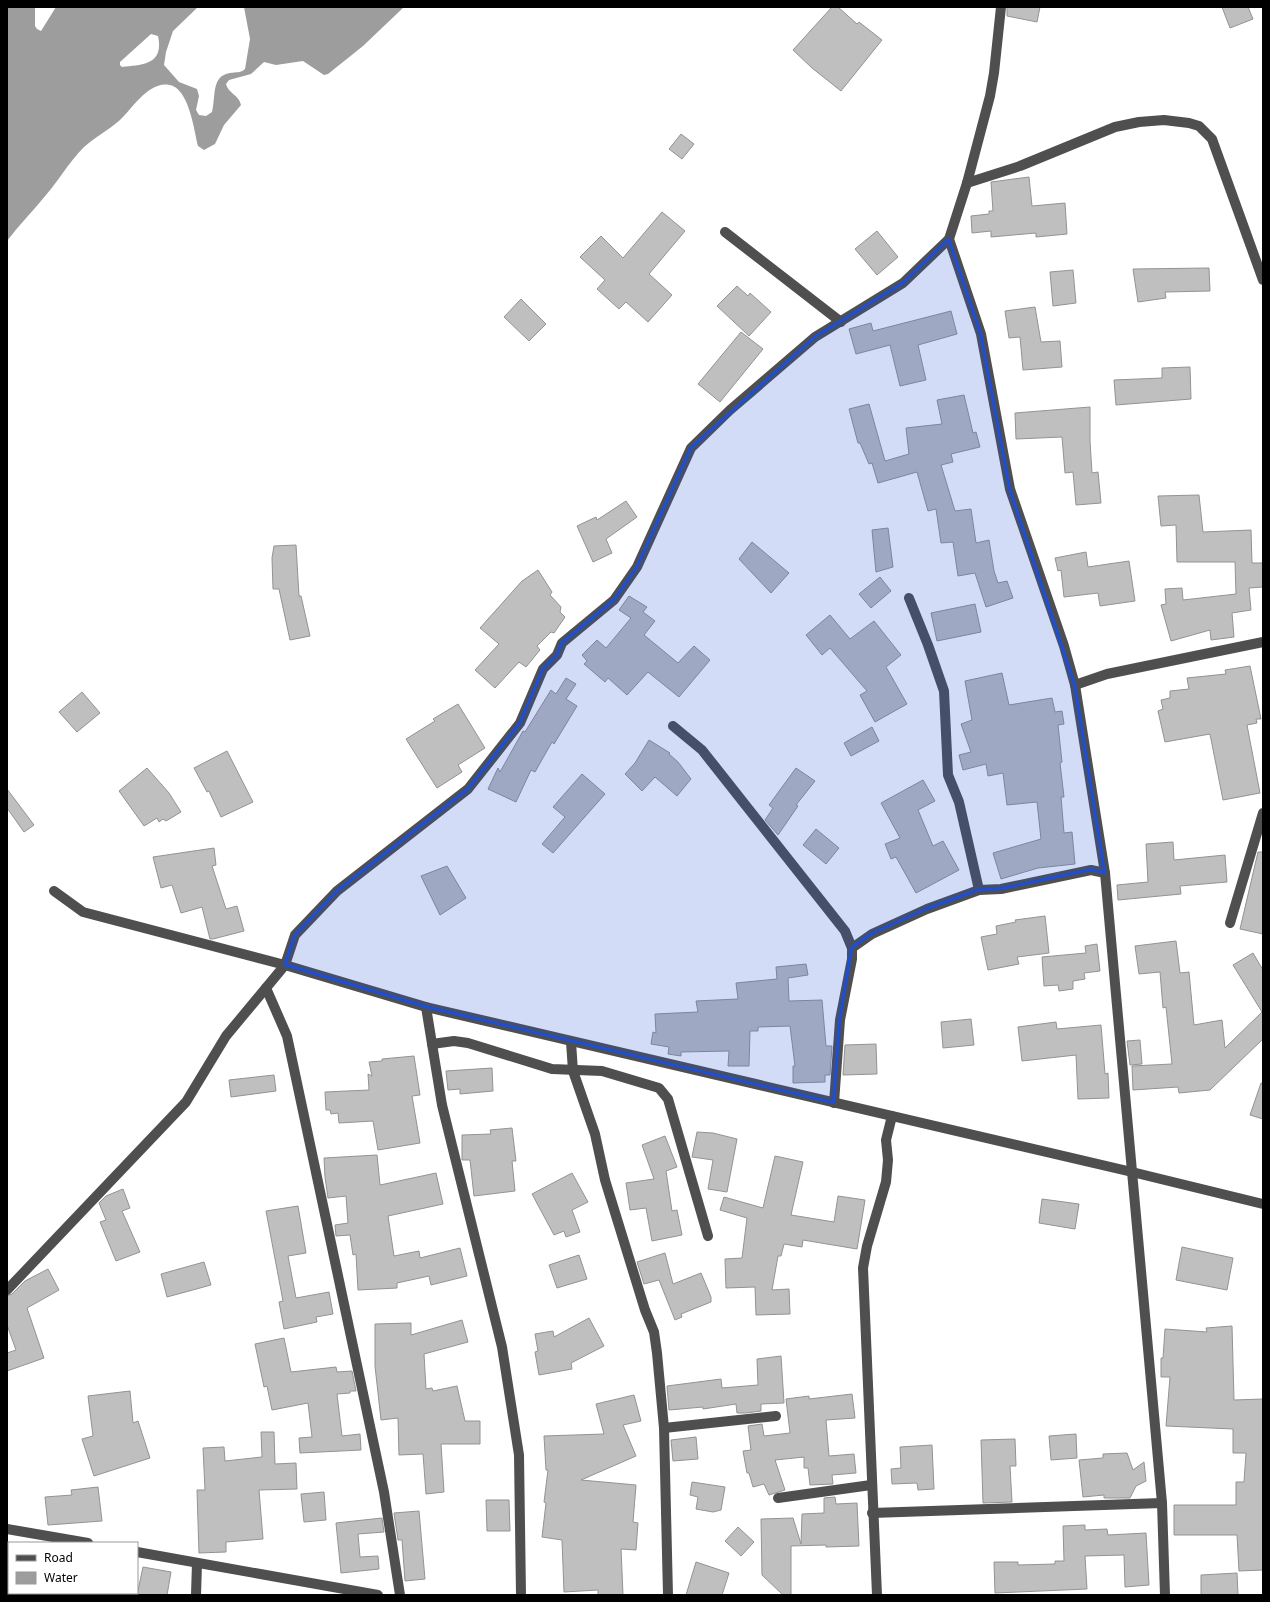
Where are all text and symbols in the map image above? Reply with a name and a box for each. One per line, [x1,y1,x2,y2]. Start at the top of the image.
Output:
legend [8,1542,138,1594]
text: Road [44,1549,73,1566]
text: Water [44,1569,78,1586]

